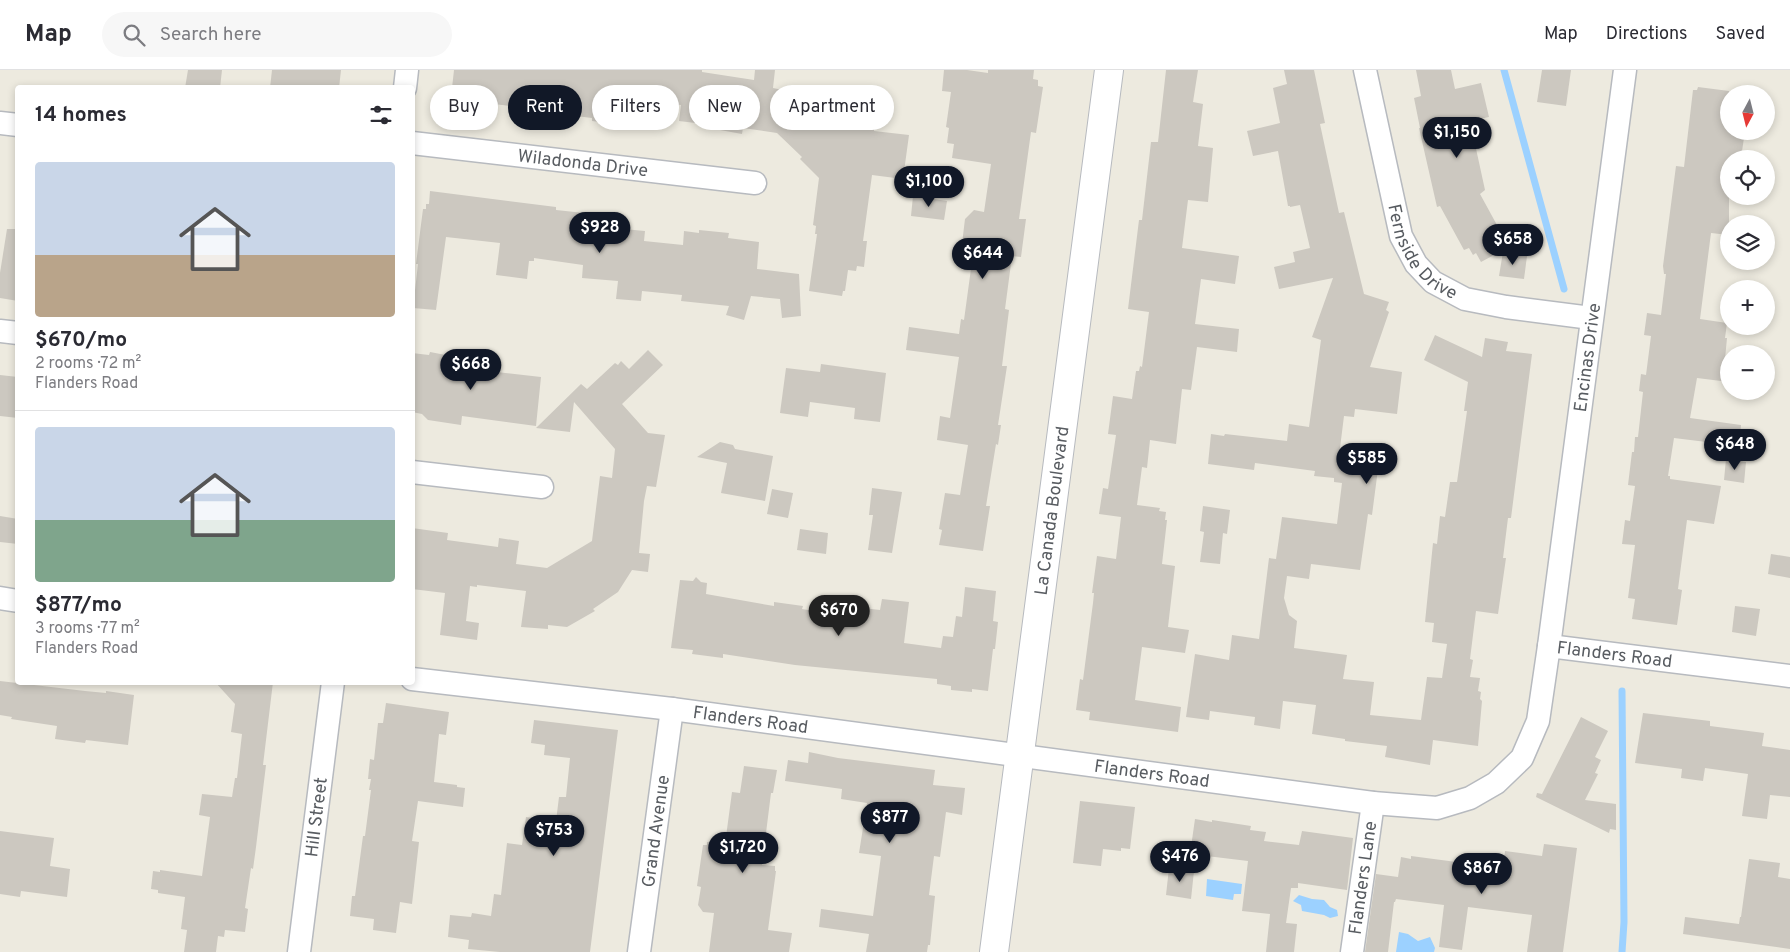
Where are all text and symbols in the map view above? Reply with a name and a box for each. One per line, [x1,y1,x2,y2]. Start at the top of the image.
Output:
search box [102,12,452,57]
text: Map [25,20,72,50]
icon: search [120,21,148,49]
text: Search here [160,23,261,47]
text: Map [1544,23,1578,46]
text: Directions [1606,23,1688,46]
text: Saved [1716,23,1765,46]
chip: Buy [430,85,498,130]
chip: Rent [508,85,582,130]
chip: Filters [592,85,679,130]
chip: New [689,85,760,130]
chip: Apartment [770,85,894,130]
north arrow [1720,85,1775,140]
map controls [1720,85,1775,400]
icon: filters [367,101,395,129]
text: 14 homes [35,102,127,129]
pin: $1,150 [1416,116,1498,159]
text: $1,150 [1434,123,1480,143]
street label: Wiladonda Drive [516,145,649,183]
button: locate [1720,150,1775,205]
pin: $1,100 [888,166,970,208]
text: $1,100 [905,172,953,192]
icon: home [170,194,260,284]
street label: Fernside Drive [1381,202,1461,306]
pin: $928 [570,212,630,254]
button: layers [1720,215,1775,270]
text: $928 [580,218,620,238]
pin: $658 [1483,224,1543,266]
text: $658 [1493,230,1533,250]
pin: $644 [953,238,1013,280]
text: $644 [963,244,1003,264]
button: + [1720,280,1775,335]
street label: Encinas Drive [1570,302,1607,414]
text: $670/mo [35,327,127,354]
button: − [1720,345,1775,400]
pin: $668 [441,348,501,391]
text: 2 rooms · 72 m² [35,354,141,374]
text: $668 [451,355,491,375]
text: Flanders Road [35,374,138,394]
street label: La Canada Boulevard [1031,425,1075,597]
pin: $648 [1705,428,1765,471]
text: $648 [1715,435,1755,455]
pin: $585 [1337,442,1397,485]
text: $585 [1347,449,1387,469]
icon: home [170,460,260,550]
text: $877/mo [35,592,122,619]
pin: $670 [809,594,869,637]
text: $670 [820,601,858,621]
text: 3 rooms · 77 m² [35,619,140,639]
street label: Flanders Road [1555,637,1673,674]
text: Flanders Road [35,639,138,659]
street label: Flanders Road [691,702,809,740]
street label: Flanders Road [1093,756,1211,794]
street label: Grand Avenue [638,774,676,889]
street label: Hill Street [301,776,334,859]
pin: $877 [860,802,920,844]
text: $877 [872,808,908,828]
pin: $753 [524,814,584,857]
street label: Flanders Lane [1345,820,1383,936]
text: $753 [535,821,573,841]
pin: $1,720 [702,832,784,874]
text: $1,720 [719,838,767,858]
pin: $476 [1150,840,1210,883]
text: $476 [1161,847,1199,867]
pin: $867 [1452,852,1512,895]
text: $867 [1463,859,1501,879]

